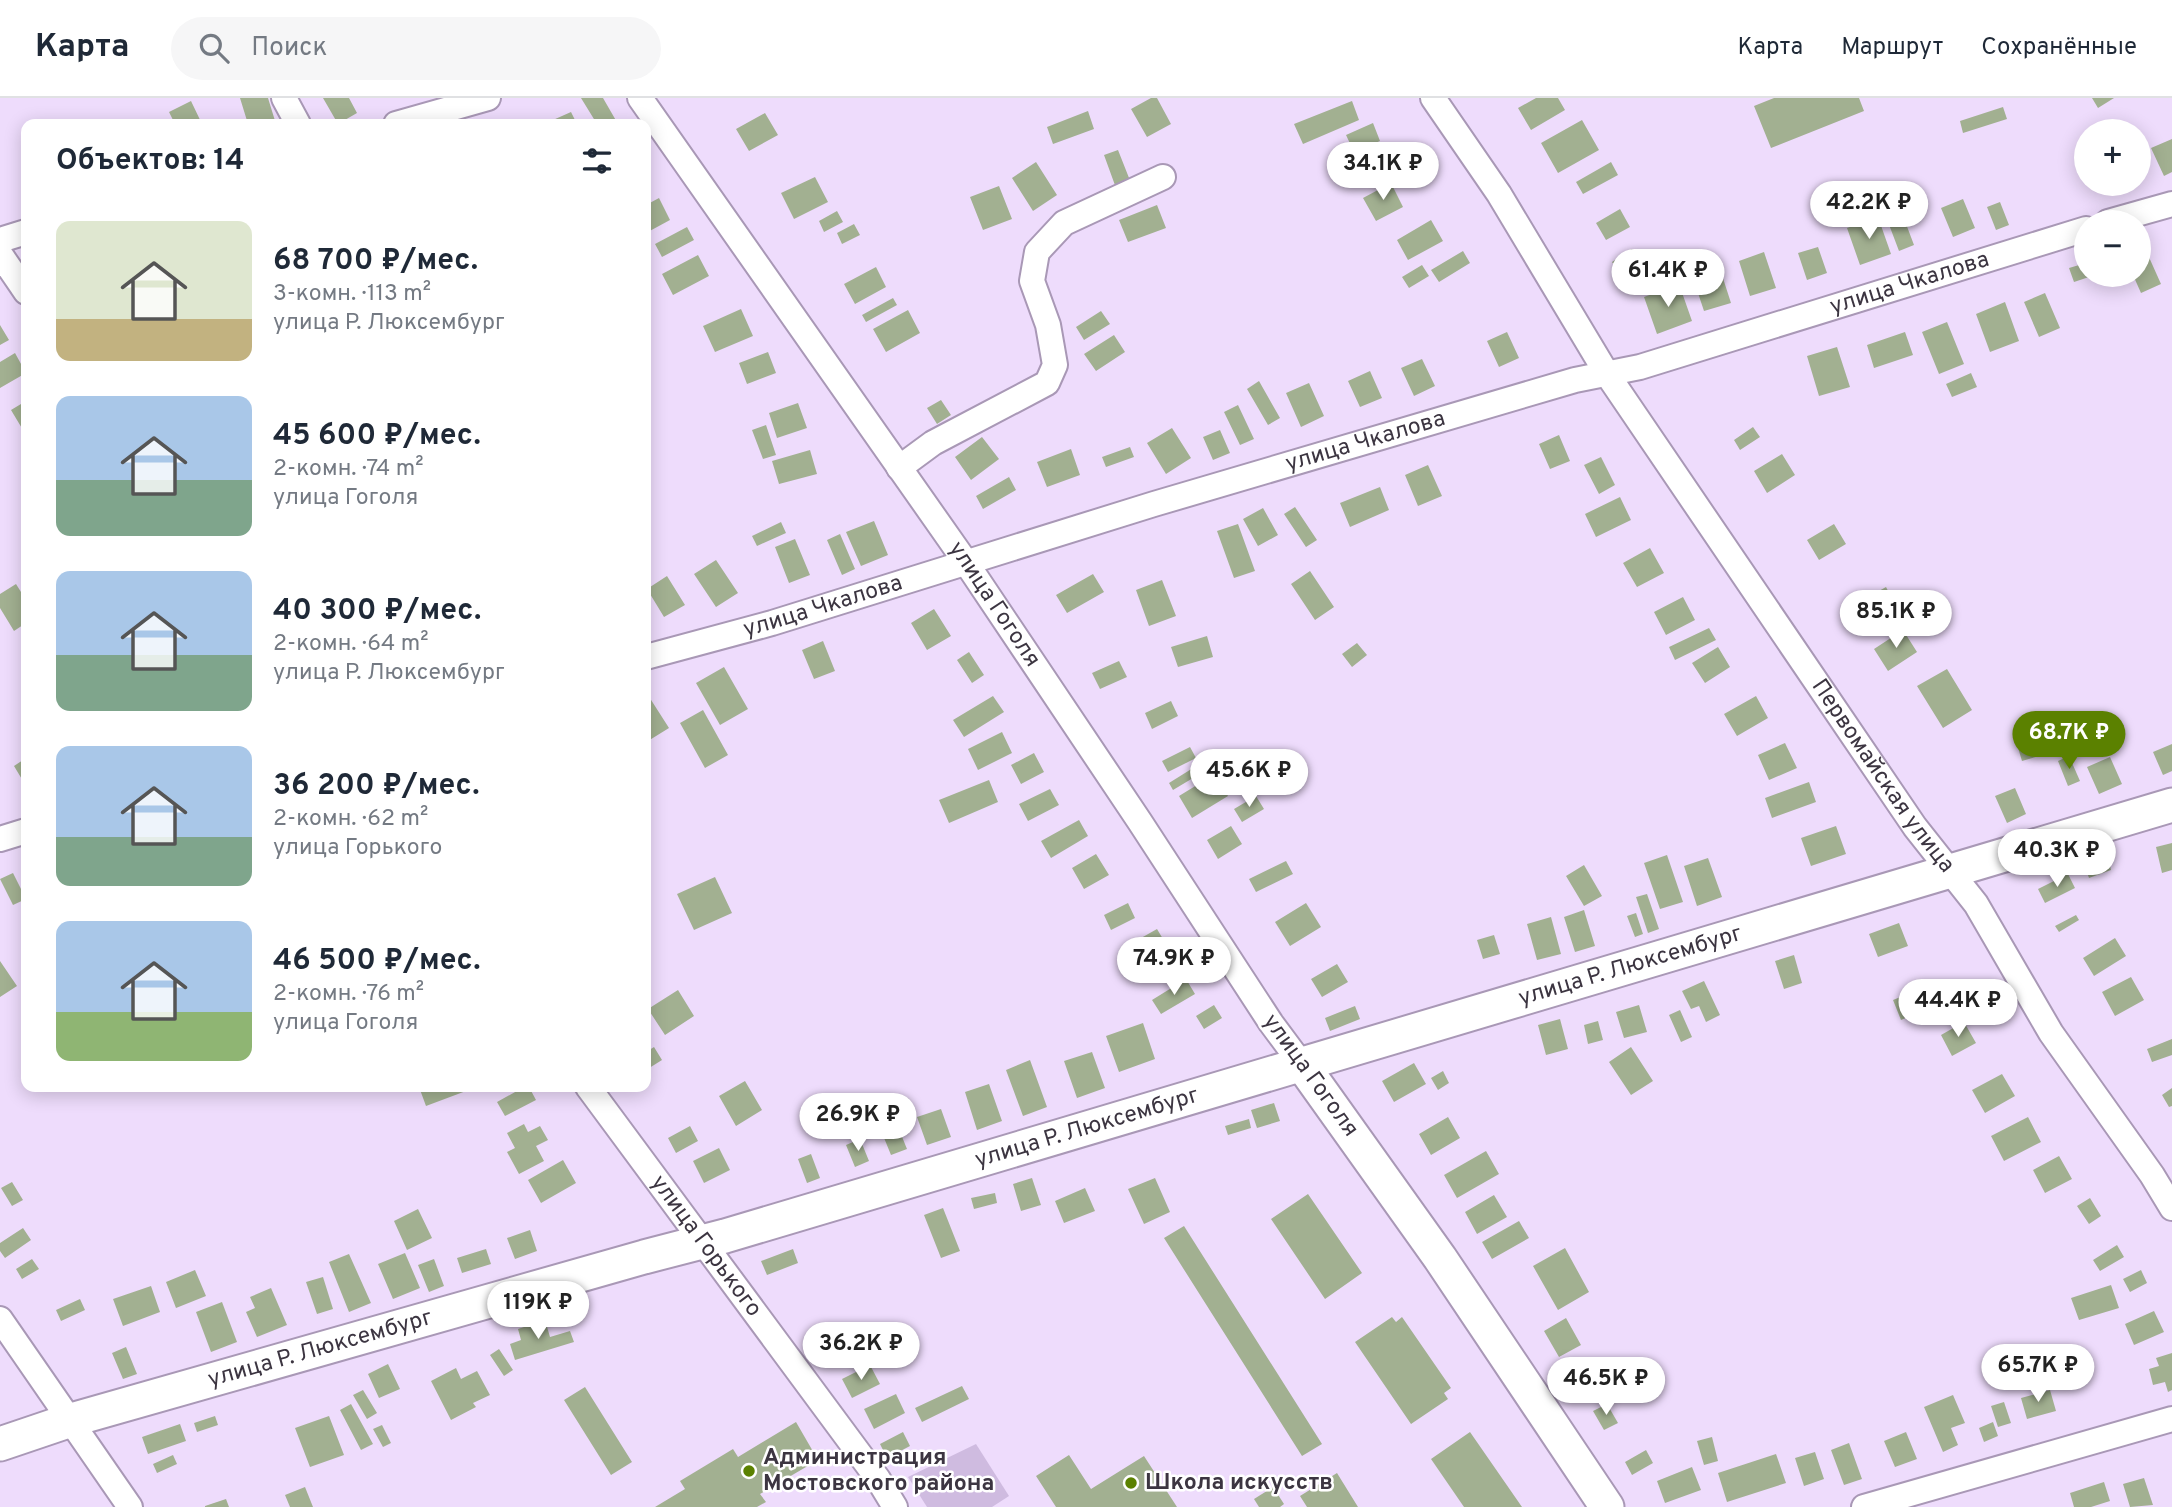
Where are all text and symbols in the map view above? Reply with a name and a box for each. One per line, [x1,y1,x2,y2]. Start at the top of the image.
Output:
search box [171,17,661,80]
text: Карта [35,27,129,69]
icon: search [195,29,233,67]
text: Поиск [251,32,327,65]
text: Карта [1737,33,1803,63]
text: Маршрут [1841,33,1943,63]
text: Сохранённые [1981,33,2137,63]
map controls [2074,119,2151,287]
button: + [2074,119,2151,196]
icon: filters [578,142,616,180]
pin: 34.1K ₽ [1318,142,1448,202]
text: Объектов: 14 [56,143,244,180]
text: 34.1K ₽ [1343,150,1423,179]
pin: 42.2K ₽ [1804,181,1934,241]
text: 42.2K ₽ [1826,189,1912,218]
button: − [2074,210,2151,287]
text: 68 700 ₽/мес. [273,243,478,280]
street label: улица Чкалова [1826,245,1993,322]
icon: home [112,249,196,333]
pin: 61.4K ₽ [1603,250,1733,309]
text: 61.4K ₽ [1628,257,1708,286]
text: 3-комн. · 113 m² [273,280,431,309]
text: улица Р. Люксембург [273,309,505,338]
street label: улица Чкалова [1282,405,1449,479]
text: 45 600 ₽/мес. [273,418,481,455]
icon: home [112,424,196,508]
text: 2-комн. · 74 m² [273,455,424,484]
text: улица Гоголя [273,484,418,513]
street label: улица Гоголя [941,536,1047,673]
street label: улица Чкалова [740,569,906,645]
pin: 85.1K ₽ [1831,590,1961,650]
text: 40 300 ₽/мес. [273,593,481,630]
text: 85.1K ₽ [1856,598,1936,627]
icon: home [112,599,196,683]
text: 2-комн. · 64 m² [273,630,428,659]
text: улица Р. Люксембург [273,659,505,688]
street label: Первомайская улица [1804,674,1960,879]
pin: 68.7K ₽ [2004,712,2134,771]
text: 68.7K ₽ [2028,719,2110,748]
pin: 45.6K ₽ [1184,750,1314,809]
text: 45.6K ₽ [1206,757,1292,786]
text: 36 200 ₽/мес. [273,768,479,805]
icon: home [112,774,196,858]
text: 2-комн. · 62 m² [273,805,428,834]
pin: 40.3K ₽ [1992,830,2122,889]
text: улица Горького [273,834,442,863]
text: 40.3K ₽ [2014,837,2100,866]
street label: улица Р. Люксембург [1515,919,1746,1013]
pin: 74.9K ₽ [1109,937,1239,997]
text: 46 500 ₽/мес. [273,943,481,980]
text: 74.9K ₽ [1133,945,1215,974]
icon: home [112,949,196,1033]
pin: 44.4K ₽ [1893,979,2023,1039]
text: 2-комн. · 76 m² [273,980,424,1009]
text: 44.4K ₽ [1914,987,2002,1016]
text: улица Гоголя [273,1009,418,1038]
street label: улица Гоголя [1256,1009,1364,1143]
street label: улица Р. Люксембург [972,1081,1202,1175]
pin: 26.9K ₽ [793,1094,923,1153]
text: 26.9K ₽ [815,1101,901,1130]
street label: улица Горького [644,1169,768,1323]
pin: 119K ₽ [481,1282,595,1341]
text: 119K ₽ [503,1289,573,1318]
street label: улица Р. Люксембург [205,1303,436,1395]
pin: 36.2K ₽ [796,1322,926,1382]
text: 36.2K ₽ [819,1330,903,1359]
pin: 65.7K ₽ [1973,1344,2103,1404]
text: 65.7K ₽ [1997,1352,2079,1381]
pin: 46.5K ₽ [1541,1358,1671,1417]
text: 46.5K ₽ [1563,1365,1649,1394]
place label: Администрация Мостовского района [763,1444,994,1499]
marker: Администрация Мостовского района [741,1463,757,1479]
place label: Школа искусств [1145,1469,1333,1498]
marker: Школа искусств [1123,1475,1139,1491]

